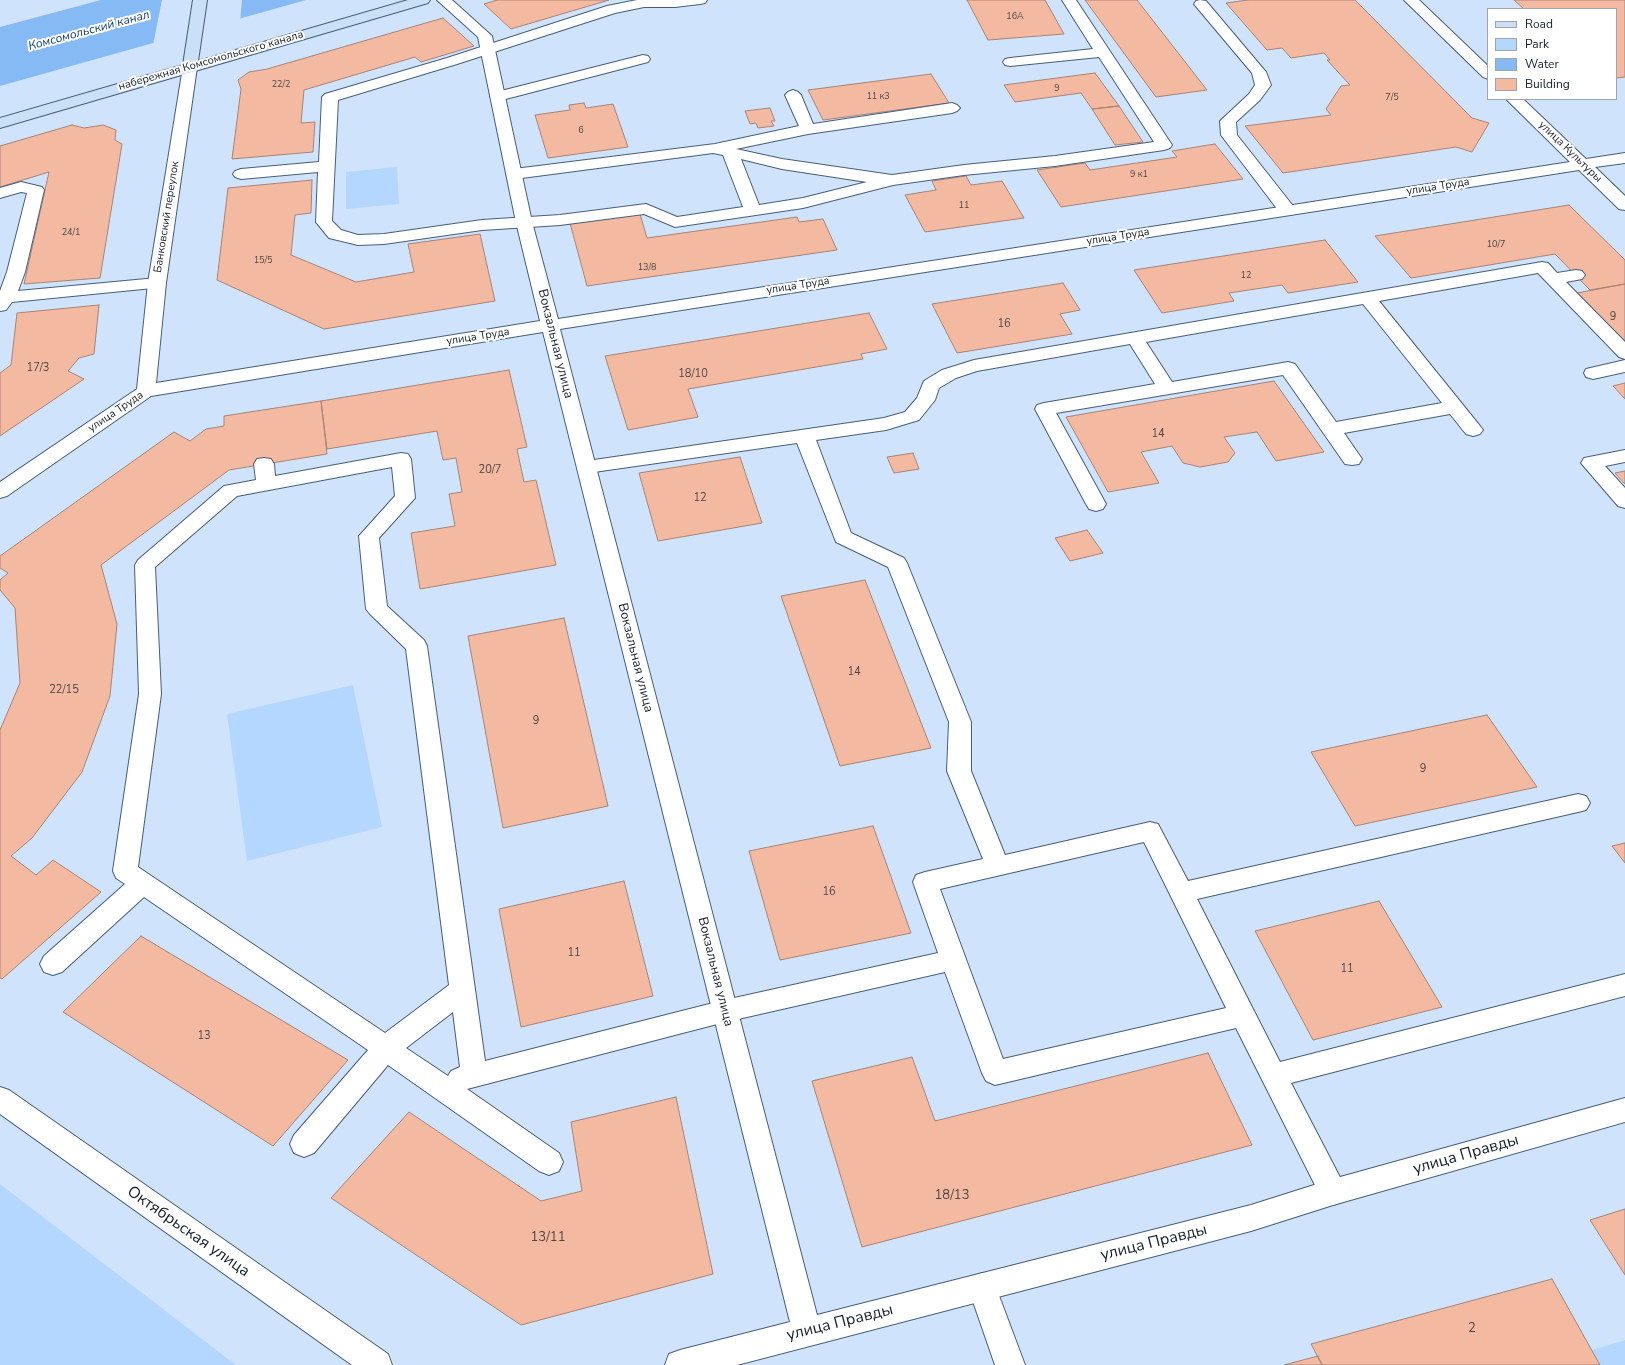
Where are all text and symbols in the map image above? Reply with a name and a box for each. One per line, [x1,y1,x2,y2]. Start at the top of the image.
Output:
water label: Комсомольский канал [27,8,151,54]
legend [1487,8,1617,100]
house number: 16А [1006,12,1024,22]
text: Road [1525,16,1553,32]
street label: набережная Комсомольского канала [117,28,305,94]
text: Park [1525,36,1549,52]
text: Water [1525,56,1559,72]
text: Building [1525,76,1570,92]
house number: 22/2 [272,80,290,90]
house number: 9 [1054,84,1060,94]
house number: 11 к3 [866,92,890,102]
house number: 7/5 [1385,93,1399,103]
street label: улица Культуры [1536,118,1604,186]
house number: 6 [578,126,584,136]
street label: Банковский переулок [152,160,182,274]
house number: 9 к1 [1130,170,1148,180]
street label: улица Труда [1405,175,1471,199]
house number: 11 [959,201,969,211]
street label: улица Труда [1085,225,1151,249]
house number: 24/1 [62,228,80,238]
house number: 10/7 [1487,240,1505,250]
house number: 15/5 [254,256,272,266]
house number: 13/8 [638,263,656,273]
house number: 12 [1241,271,1251,281]
street label: улица Труда [765,274,831,298]
street label: Вокзальная улица [534,288,576,400]
house number: 9 [1610,310,1616,324]
house number: 16 [997,317,1011,331]
street label: улица Труда [445,325,511,349]
house number: 17/3 [27,361,49,375]
house number: 18/10 [678,367,708,381]
street label: улица Труда [86,389,146,435]
house number: 14 [1151,427,1165,441]
house number: 20/7 [479,463,501,477]
house number: 12 [693,491,707,505]
street label: Вокзальная улица [614,602,656,714]
house number: 14 [847,665,861,679]
house number: 22/15 [49,683,79,697]
house number: 9 [533,714,539,728]
house number: 9 [1420,762,1426,776]
house number: 16 [822,885,836,899]
street label: Вокзальная улица [694,916,736,1028]
house number: 11 [567,946,581,960]
house number: 11 [1340,962,1354,976]
house number: 13 [197,1029,211,1043]
street label: улица Правды [1411,1131,1521,1179]
street label: Октябрьская улица [123,1182,253,1282]
house number: 18/13 [935,1188,969,1204]
street label: улица Правды [1099,1220,1209,1266]
house number: 13/11 [531,1230,565,1246]
street label: улица Правды [785,1300,895,1346]
house number: 2 [1468,1321,1476,1337]

